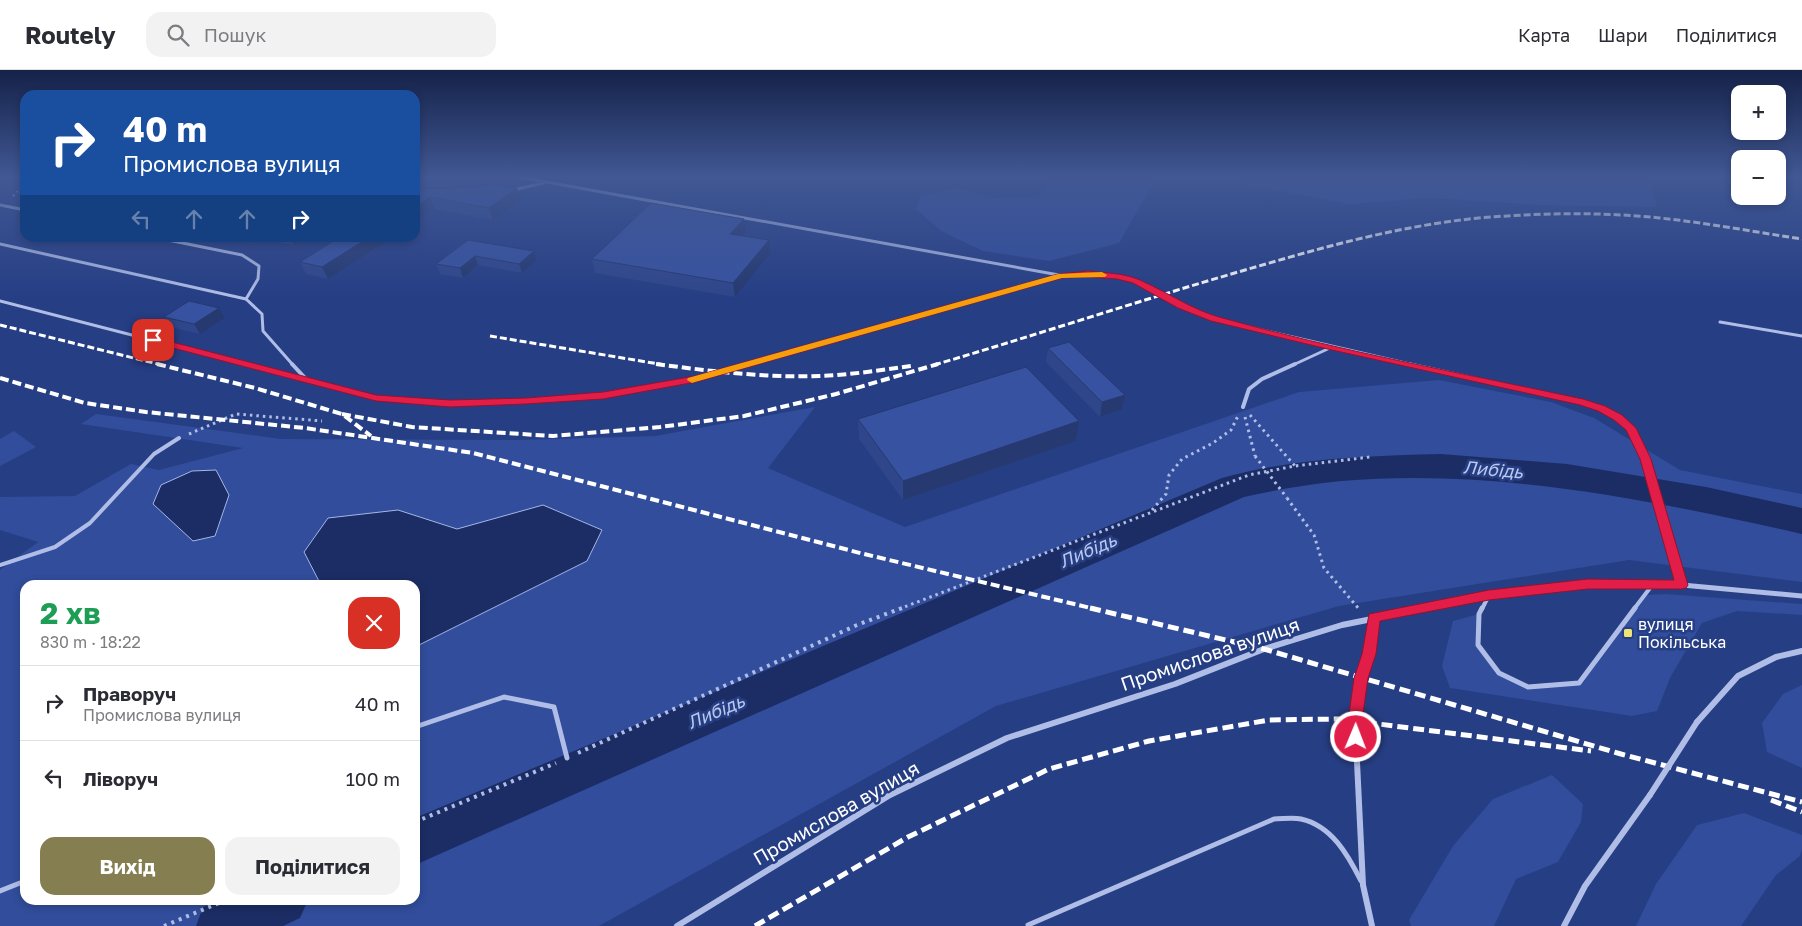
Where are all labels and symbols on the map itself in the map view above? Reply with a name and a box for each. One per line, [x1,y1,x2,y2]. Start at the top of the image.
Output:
pin [132,319,174,361]
water label: Либідь [1462,455,1524,483]
water label: Либідь [1056,528,1120,572]
street label: Промислова вулиця [1117,612,1302,695]
place label: вулиця Покільська [1638,614,1726,652]
marker: вулиця Покільська [1622,627,1634,639]
water label: Либідь [684,689,748,733]
position arrow [1329,710,1381,762]
street label: Промислова вулиця [749,756,923,869]

